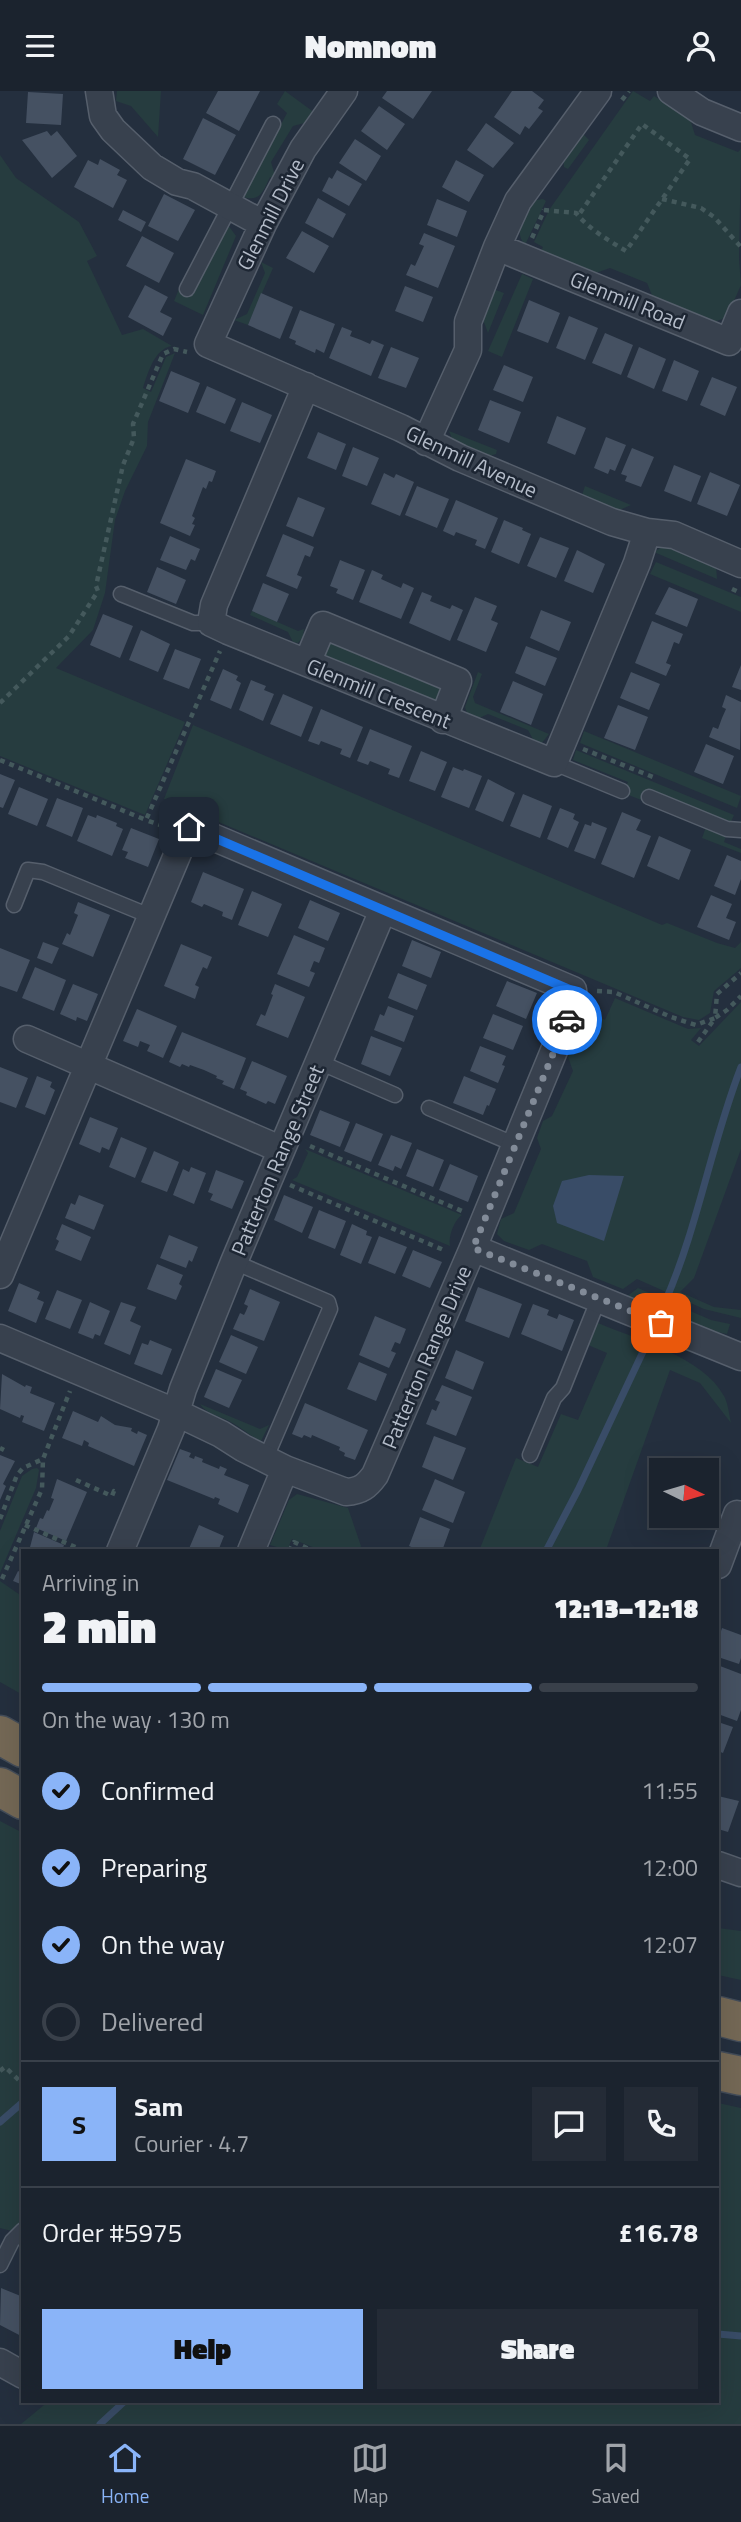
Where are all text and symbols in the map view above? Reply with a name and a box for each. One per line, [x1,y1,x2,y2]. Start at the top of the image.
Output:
text: Nomnom [305,22,436,70]
icon: menu [21,27,59,65]
icon: person [682,27,720,65]
street label: Glenmill Drive [228,152,312,276]
street label: Glenmill Road [566,262,690,338]
street label: Glenmill Avenue [401,417,543,505]
street label: Glenmill Crescent [302,649,457,737]
pin [159,797,219,857]
icon: home [170,808,208,846]
courier [532,985,602,1055]
icon: car [548,1001,586,1039]
street label: Patterton Range Street [222,1059,332,1260]
street label: Patterton Range Drive [373,1260,479,1454]
pin [631,1293,691,1353]
icon: bag [642,1304,680,1342]
north arrow [649,1458,719,1528]
map controls [649,1458,719,1528]
text: Arriving in [42,1565,139,1600]
text: 12:13–12:18 [554,1589,698,1628]
text: 2 min [42,1591,156,1661]
text: On the way · 130 m [42,1702,230,1737]
text: Confirmed [101,1771,215,1810]
icon: check [42,1772,80,1810]
text: 11:55 [641,1773,698,1808]
text: Preparing [101,1848,207,1887]
icon: check [42,1849,80,1887]
text: 12:00 [641,1850,698,1885]
text: On the way [101,1925,225,1964]
icon: check [42,1926,80,1964]
text: 12:07 [641,1927,698,1962]
text: Delivered [101,2002,204,2041]
text: Sam [134,2087,183,2126]
button: chat [532,2087,606,2161]
button: phone [624,2087,698,2161]
text: S [72,2105,86,2144]
text: Courier · 4.7 [134,2126,249,2161]
text: Order #5975 [42,2213,182,2252]
text: £16.78 [619,2213,698,2252]
button: Help [42,2309,363,2389]
button: Share [377,2309,698,2389]
tab: Home [101,2439,149,2510]
tab: Map [351,2439,389,2510]
tab: Saved [592,2439,640,2510]

